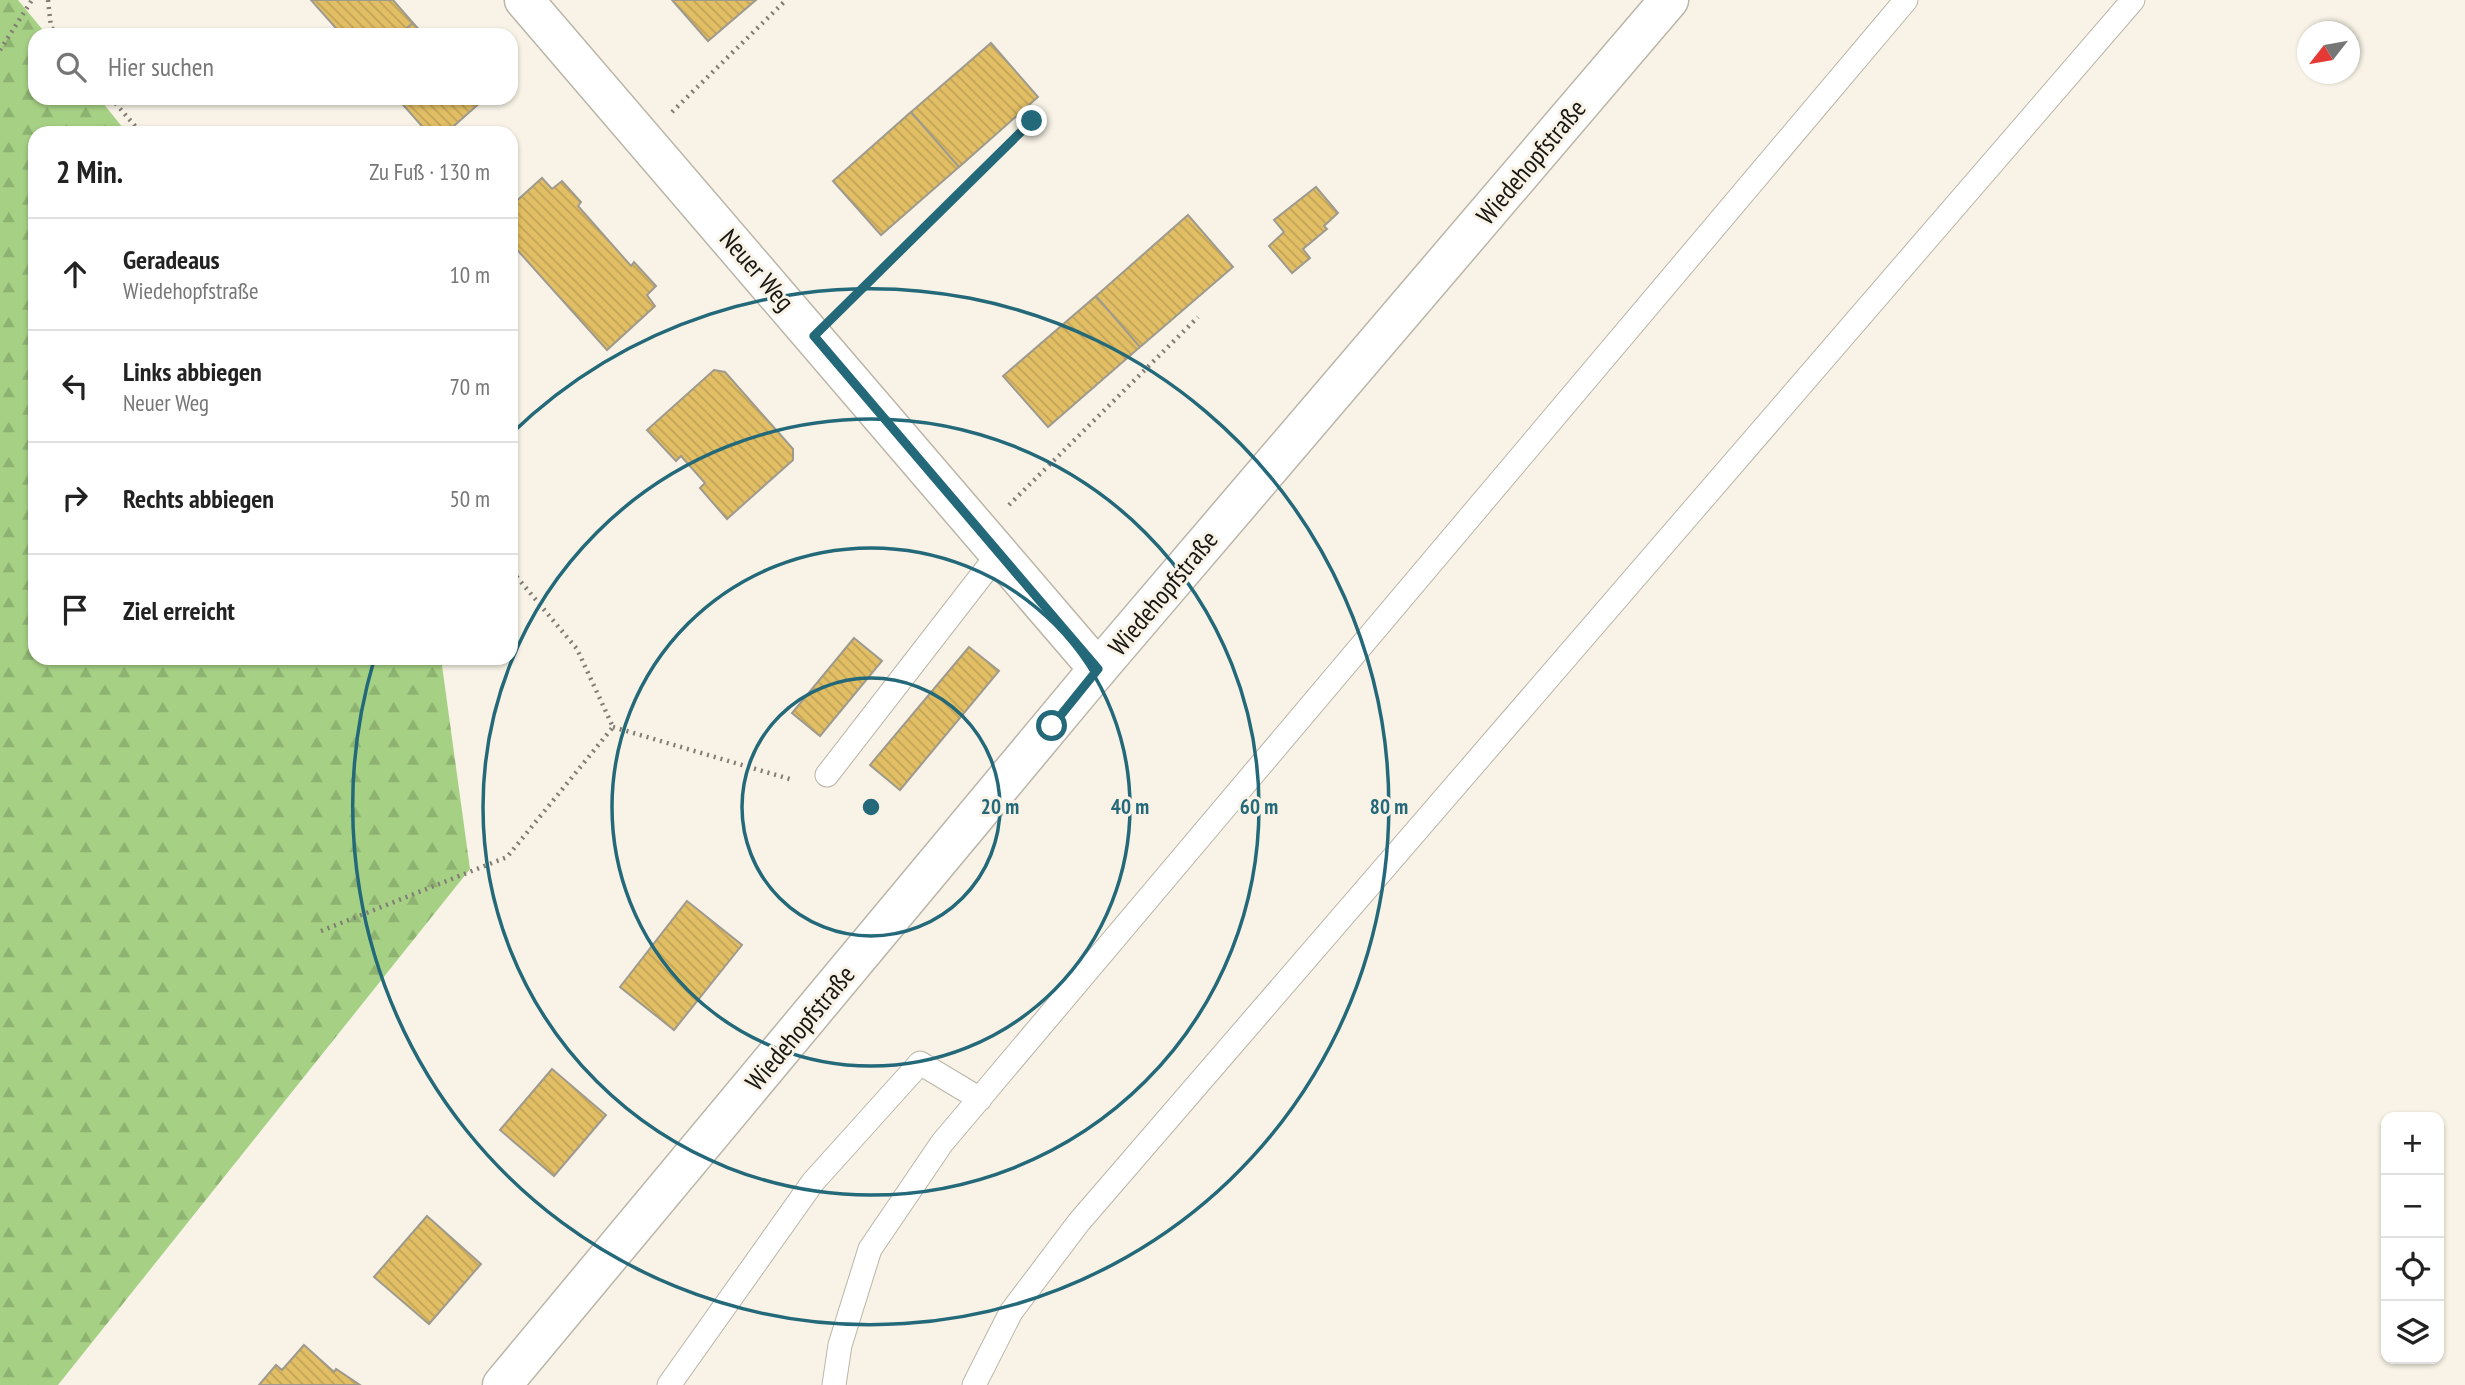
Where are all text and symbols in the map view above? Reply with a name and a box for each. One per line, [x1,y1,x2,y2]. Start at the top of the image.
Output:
north arrow [2297,21,2360,84]
search box [28,28,518,105]
icon: search [52,48,90,86]
text: Hier suchen [108,50,214,83]
street label: Wiedehopfstraße [1469,92,1592,231]
route end [1016,105,1047,136]
text: 2 Min. [56,152,123,191]
text: Zu Fuß · 130 m [369,157,490,186]
street label: Neuer Weg [713,222,802,317]
text: Geradeaus [123,243,220,276]
icon: ahead [56,255,94,293]
text: 10 m [449,260,490,289]
text: Wiedehopfstraße [123,276,258,305]
text: Links abbiegen [123,355,262,388]
icon: left [56,367,94,405]
text: 70 m [449,372,490,401]
text: Neuer Weg [123,388,209,417]
icon: right [56,479,94,517]
text: Rechts abbiegen [123,482,274,515]
text: 50 m [449,484,490,513]
street label: Wiedehopfstraße [1101,523,1224,662]
icon: arrive [56,591,94,629]
text: Ziel erreicht [123,594,235,627]
route start [1036,710,1067,741]
text: 20 m [981,793,1019,820]
text: 40 m [1111,793,1149,820]
text: 60 m [1240,793,1278,820]
text: 80 m [1370,793,1408,820]
centre of rings [859,795,883,819]
street label: Wiedehopfstraße [738,958,861,1097]
map controls [2381,1112,2444,1364]
button: + [2381,1112,2444,1175]
button: − [2381,1175,2444,1238]
button: locate [2381,1238,2444,1301]
button: layers [2381,1301,2444,1364]

